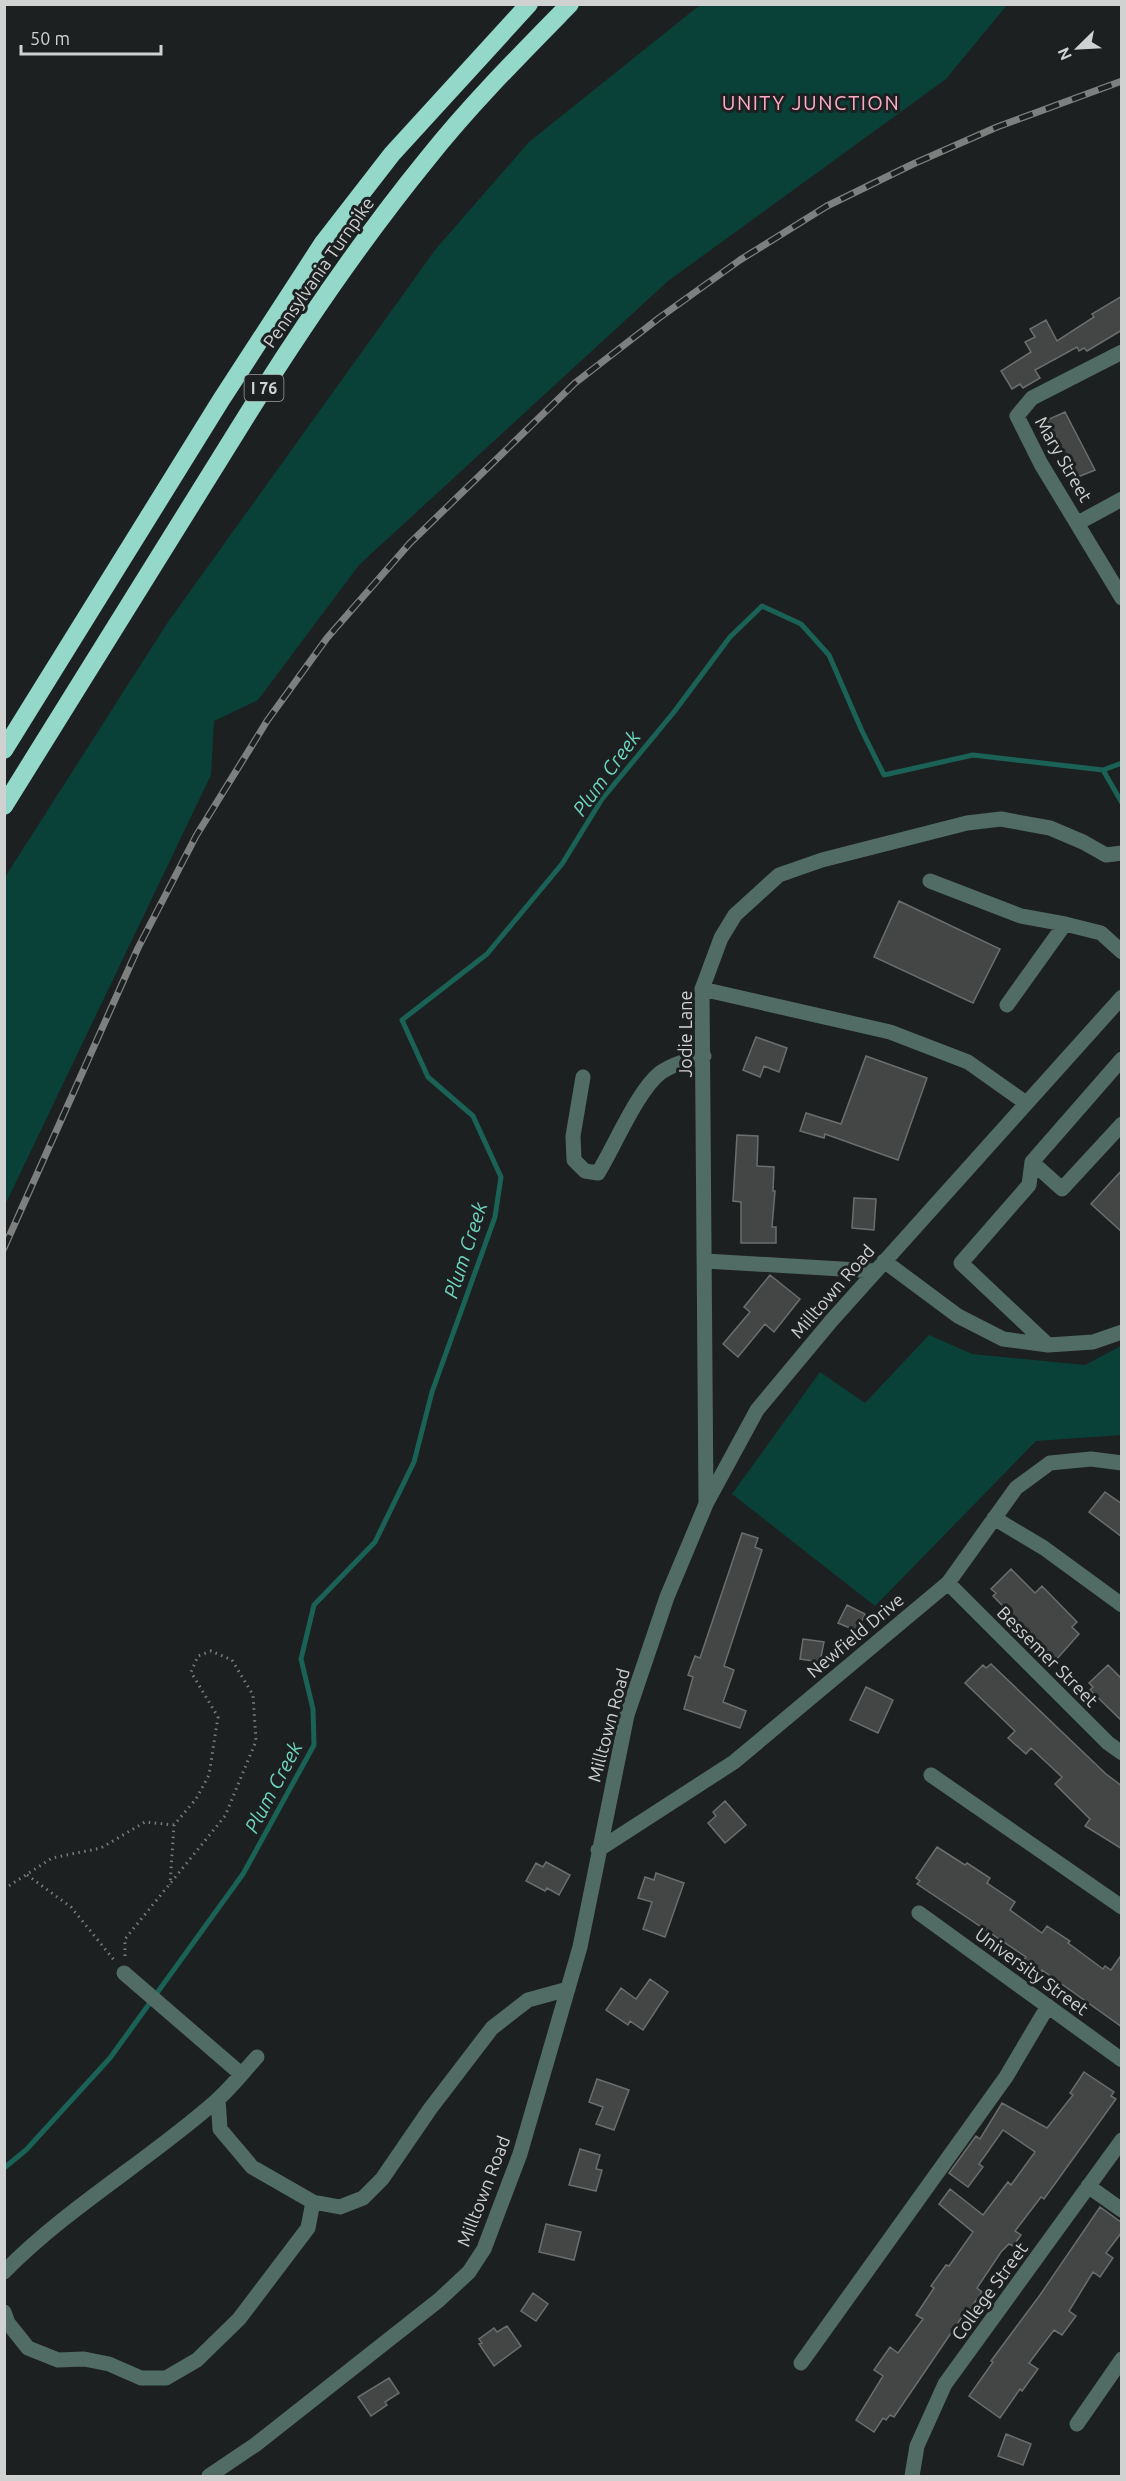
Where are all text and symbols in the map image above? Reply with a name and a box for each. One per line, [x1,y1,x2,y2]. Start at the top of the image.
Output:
scale bar [21,18,160,56]
north arrow [1048,18,1108,78]
text: 50 m [30,28,70,48]
text: N [1054,45,1075,63]
district label: UNITY JUNCTION [722,91,900,114]
street label: Pennsylvania Turnpike [259,193,377,351]
road number: I 76 [244,375,284,401]
street label: Mary Street [1032,413,1096,505]
water label: Plum Creek [567,725,645,820]
street label: Jodie Lane [675,991,695,1078]
water label: Plum Creek [439,1198,492,1301]
street label: Milltown Road [786,1240,878,1342]
street label: Newfield Drive [803,1589,907,1681]
street label: Bessemer Street [994,1602,1102,1710]
street label: Milltown Road [583,1666,633,1784]
water label: Plum Creek [239,1737,307,1837]
street label: University Street [972,1923,1092,2019]
street label: Milltown Road [453,2133,513,2249]
street label: College Street [947,2238,1031,2344]

